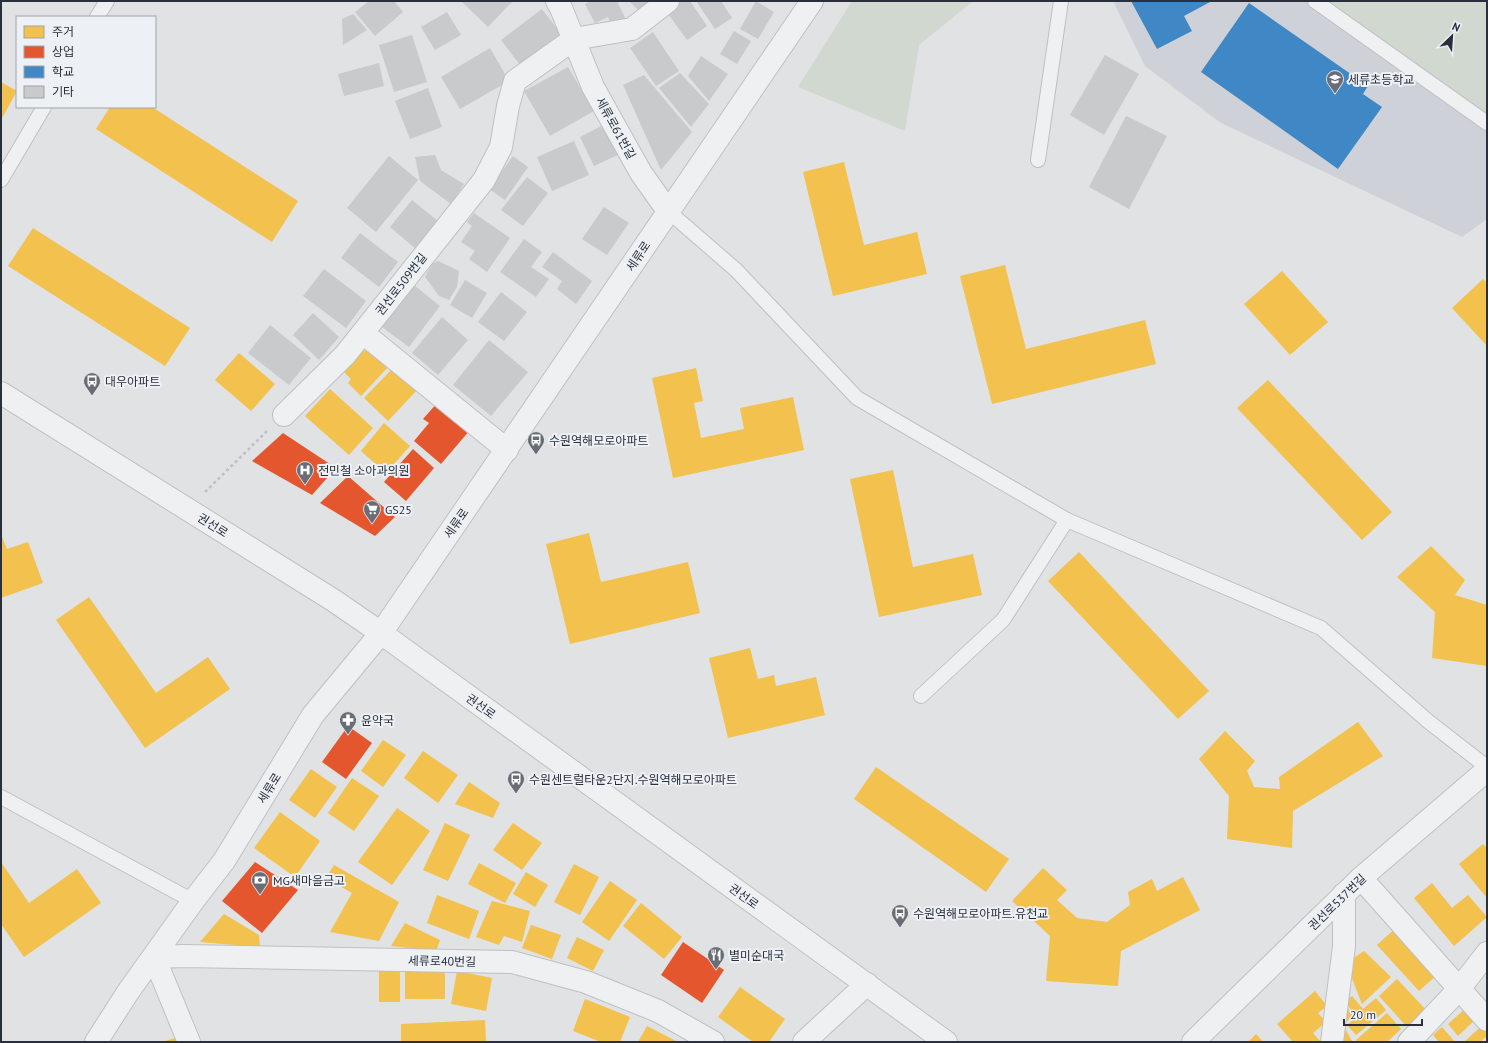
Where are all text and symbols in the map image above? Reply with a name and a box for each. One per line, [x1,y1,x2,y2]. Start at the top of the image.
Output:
legend [16,16,156,108]
north arrow [1432,16,1472,56]
text: N [1450,19,1462,35]
text: 주거 [52,24,74,39]
text: 상업 [52,44,74,59]
text: 학교 [52,64,74,79]
school or university icon: 세류초등학교 [1325,69,1345,94]
place label: 세류초등학교 [1348,72,1414,87]
text: 기타 [52,84,74,99]
street label: 세류로61번길 [593,95,639,161]
street label: 세류로 [623,238,653,274]
street label: 권선로509번길 [372,250,430,318]
bus stop icon: 대우아파트 [82,371,102,396]
place label: 대우아파트 [105,374,160,389]
bus stop icon: 수원역해모로아파트 [526,430,546,455]
place label: 수원역해모로아파트 [549,433,648,448]
hospital icon: 전민철 소아과의원 [295,460,315,485]
place label: 전민철 소아과의원 [318,463,410,478]
supermarket icon: GS25 [362,499,382,524]
place label: GS25 [385,502,412,517]
street label: 세류로 [440,505,472,541]
street label: 권선로 [195,510,231,540]
street label: 권선로 [463,690,499,722]
pharmacy icon: 윤약국 [338,710,358,735]
place label: 윤약국 [361,713,394,728]
bus stop icon: 수원센트럴타운2단지.수원역해모로아파트 [506,769,526,794]
street label: 세류로 [254,770,284,806]
place label: 수원센트럴타운2단지.수원역해모로아파트 [529,772,737,787]
bank icon: MG새마을금고 [250,870,270,895]
street label: 권선로537번길 [1305,871,1369,933]
place label: MG새마을금고 [273,873,345,888]
street label: 권선로 [726,880,762,912]
bus stop icon: 수원역해모로아파트.유천교 [890,903,910,928]
place label: 수원역해모로아파트.유천교 [913,906,1048,921]
restaurant icon: 별미순대국 [706,945,726,970]
place label: 별미순대국 [729,948,784,963]
street label: 세류로40번길 [408,953,476,969]
scale bar [1344,1001,1422,1027]
text: 20 m [1350,1007,1376,1022]

